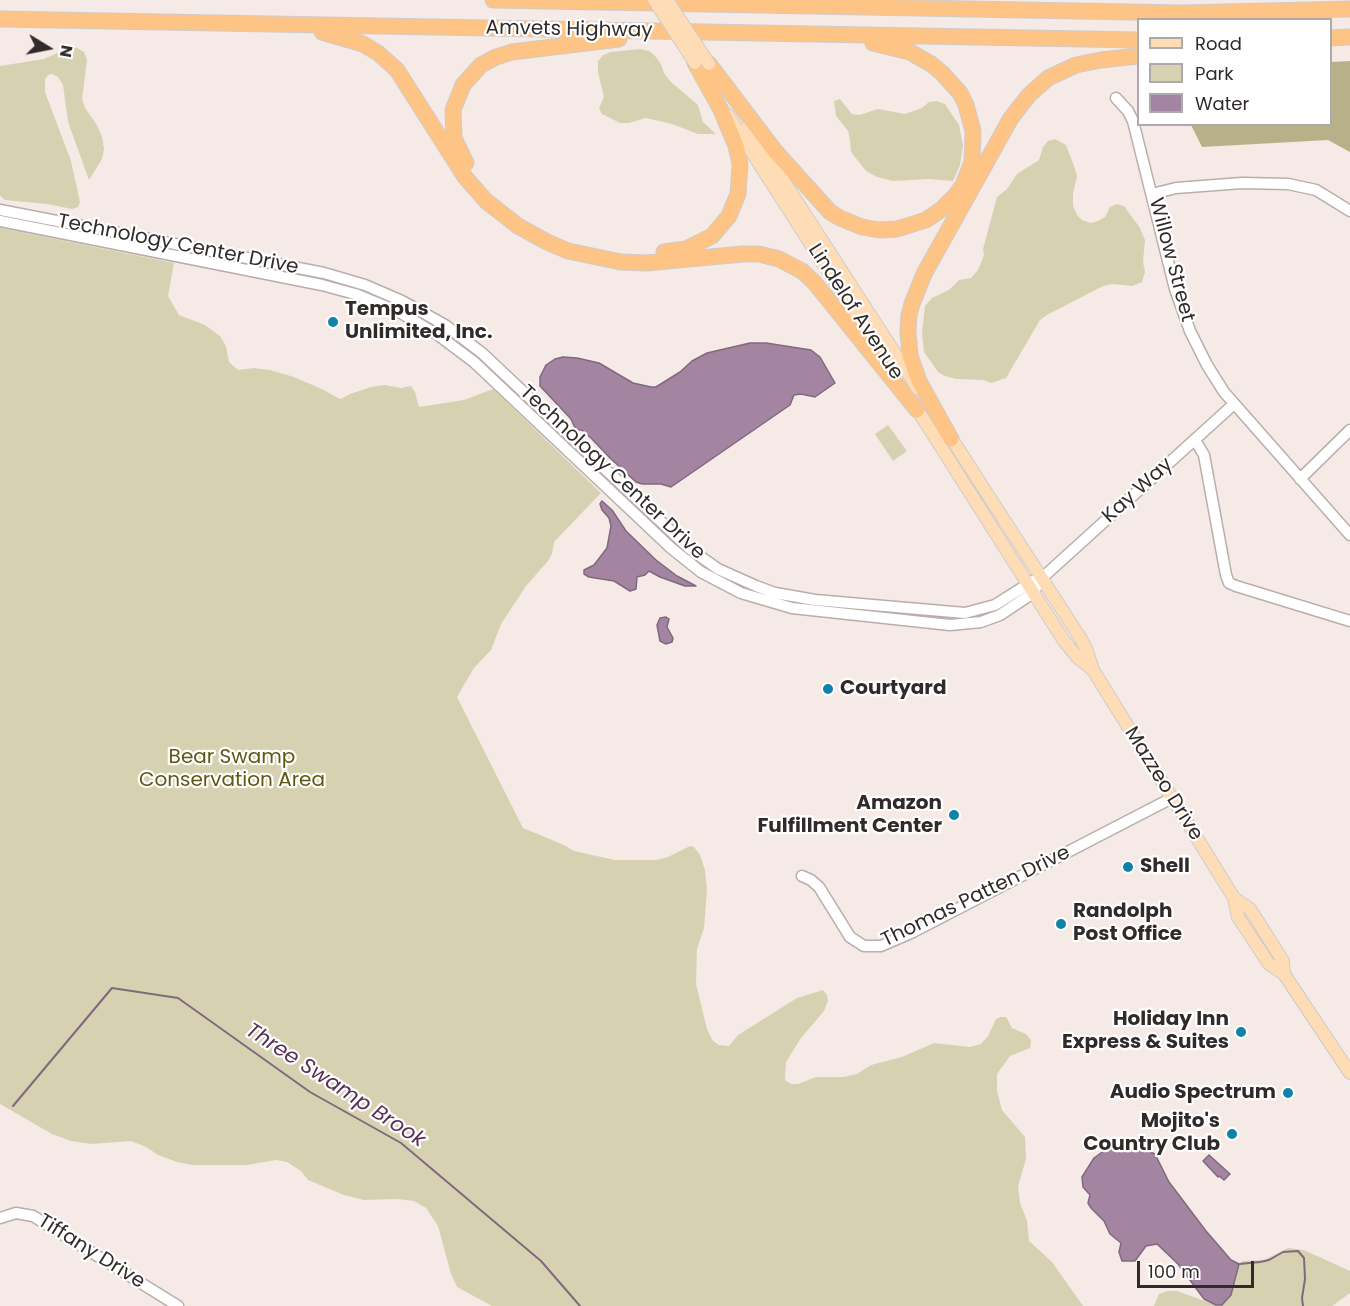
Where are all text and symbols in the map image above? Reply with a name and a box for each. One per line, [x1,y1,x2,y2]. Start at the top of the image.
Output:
street label: Amvets Highway [485,17,653,43]
north arrow [18,18,78,78]
legend [1137,18,1332,126]
text: Road [1195,31,1242,56]
text: N [54,43,79,59]
text: Park [1195,61,1234,86]
text: Water [1195,91,1249,116]
street label: Willow Street [1143,195,1199,325]
street label: Technology Center Drive [56,210,300,280]
street label: Lindelof Avenue [802,240,908,384]
place label: Tempus Unlimited, Inc. [345,298,493,345]
marker: Tempus Unlimited, Inc. [326,315,340,329]
street label: Technology Center Drive [514,381,710,565]
street label: Kay Way [1098,453,1178,529]
place label: Courtyard [840,677,946,701]
marker: Courtyard [821,682,835,696]
street label: Mazzeo Drive [1118,723,1208,845]
park label: Bear Swamp Conservation Area [139,746,325,793]
place label: Amazon Fulfillment Center [757,792,942,839]
marker: Amazon Fulfillment Center [947,808,961,822]
street label: Thomas Patten Drive [878,841,1074,953]
place label: Shell [1140,855,1190,879]
marker: Shell [1121,860,1135,874]
place label: Randolph Post Office [1073,900,1182,947]
marker: Randolph Post Office [1054,917,1068,931]
place label: Holiday Inn Express & Suites [1062,1008,1229,1055]
water label: Three Swamp Brook [240,1019,430,1153]
marker: Holiday Inn Express & Suites [1234,1025,1248,1039]
place label: Audio Spectrum [1110,1081,1276,1105]
marker: Audio Spectrum [1281,1086,1295,1100]
place label: Mojito's Country Club [1083,1110,1220,1157]
marker: Mojito's Country Club [1225,1127,1239,1141]
street label: Tiffany Drive [33,1210,149,1294]
scale bar [1140,1249,1257,1287]
text: 100 m [1148,1259,1200,1284]

